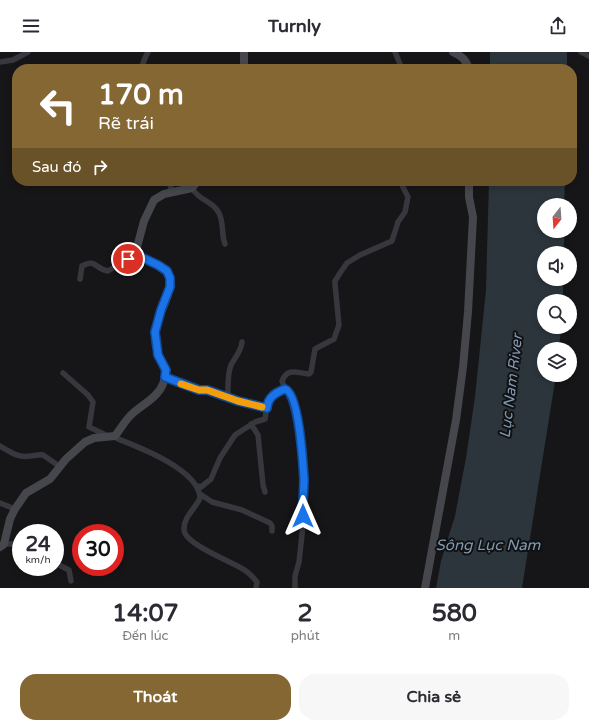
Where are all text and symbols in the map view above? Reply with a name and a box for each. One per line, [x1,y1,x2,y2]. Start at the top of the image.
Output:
icon: menu [20,15,42,37]
text: Turnly [268,15,321,37]
icon: share [547,15,569,37]
text: 170 m [98,78,184,112]
icon: left [32,80,84,132]
text: Rẽ trái [98,112,154,134]
icon: right [89,156,111,178]
text: Sau đó [32,158,81,176]
north arrow [537,198,577,238]
map controls [537,198,577,382]
pin [111,242,145,276]
button: sound [537,246,577,286]
icon: arrive [117,248,139,270]
button: search [537,294,577,334]
water label: Lục Nam River [496,331,527,439]
button: layers [537,342,577,382]
position arrow [282,495,324,537]
speed limit sign: 30 [72,524,124,576]
text: 24 [25,533,51,557]
water label: Sông Lục Nam [436,536,542,554]
text: km/h [25,554,51,566]
text: 14:07 [112,599,179,628]
text: 2 [298,599,313,628]
text: 580 [432,599,477,628]
text: Đến lúc [122,628,168,644]
text: phút [291,628,320,644]
text: m [448,628,460,644]
button: Thoát [20,674,291,720]
button: Chia sẻ [299,674,569,720]

